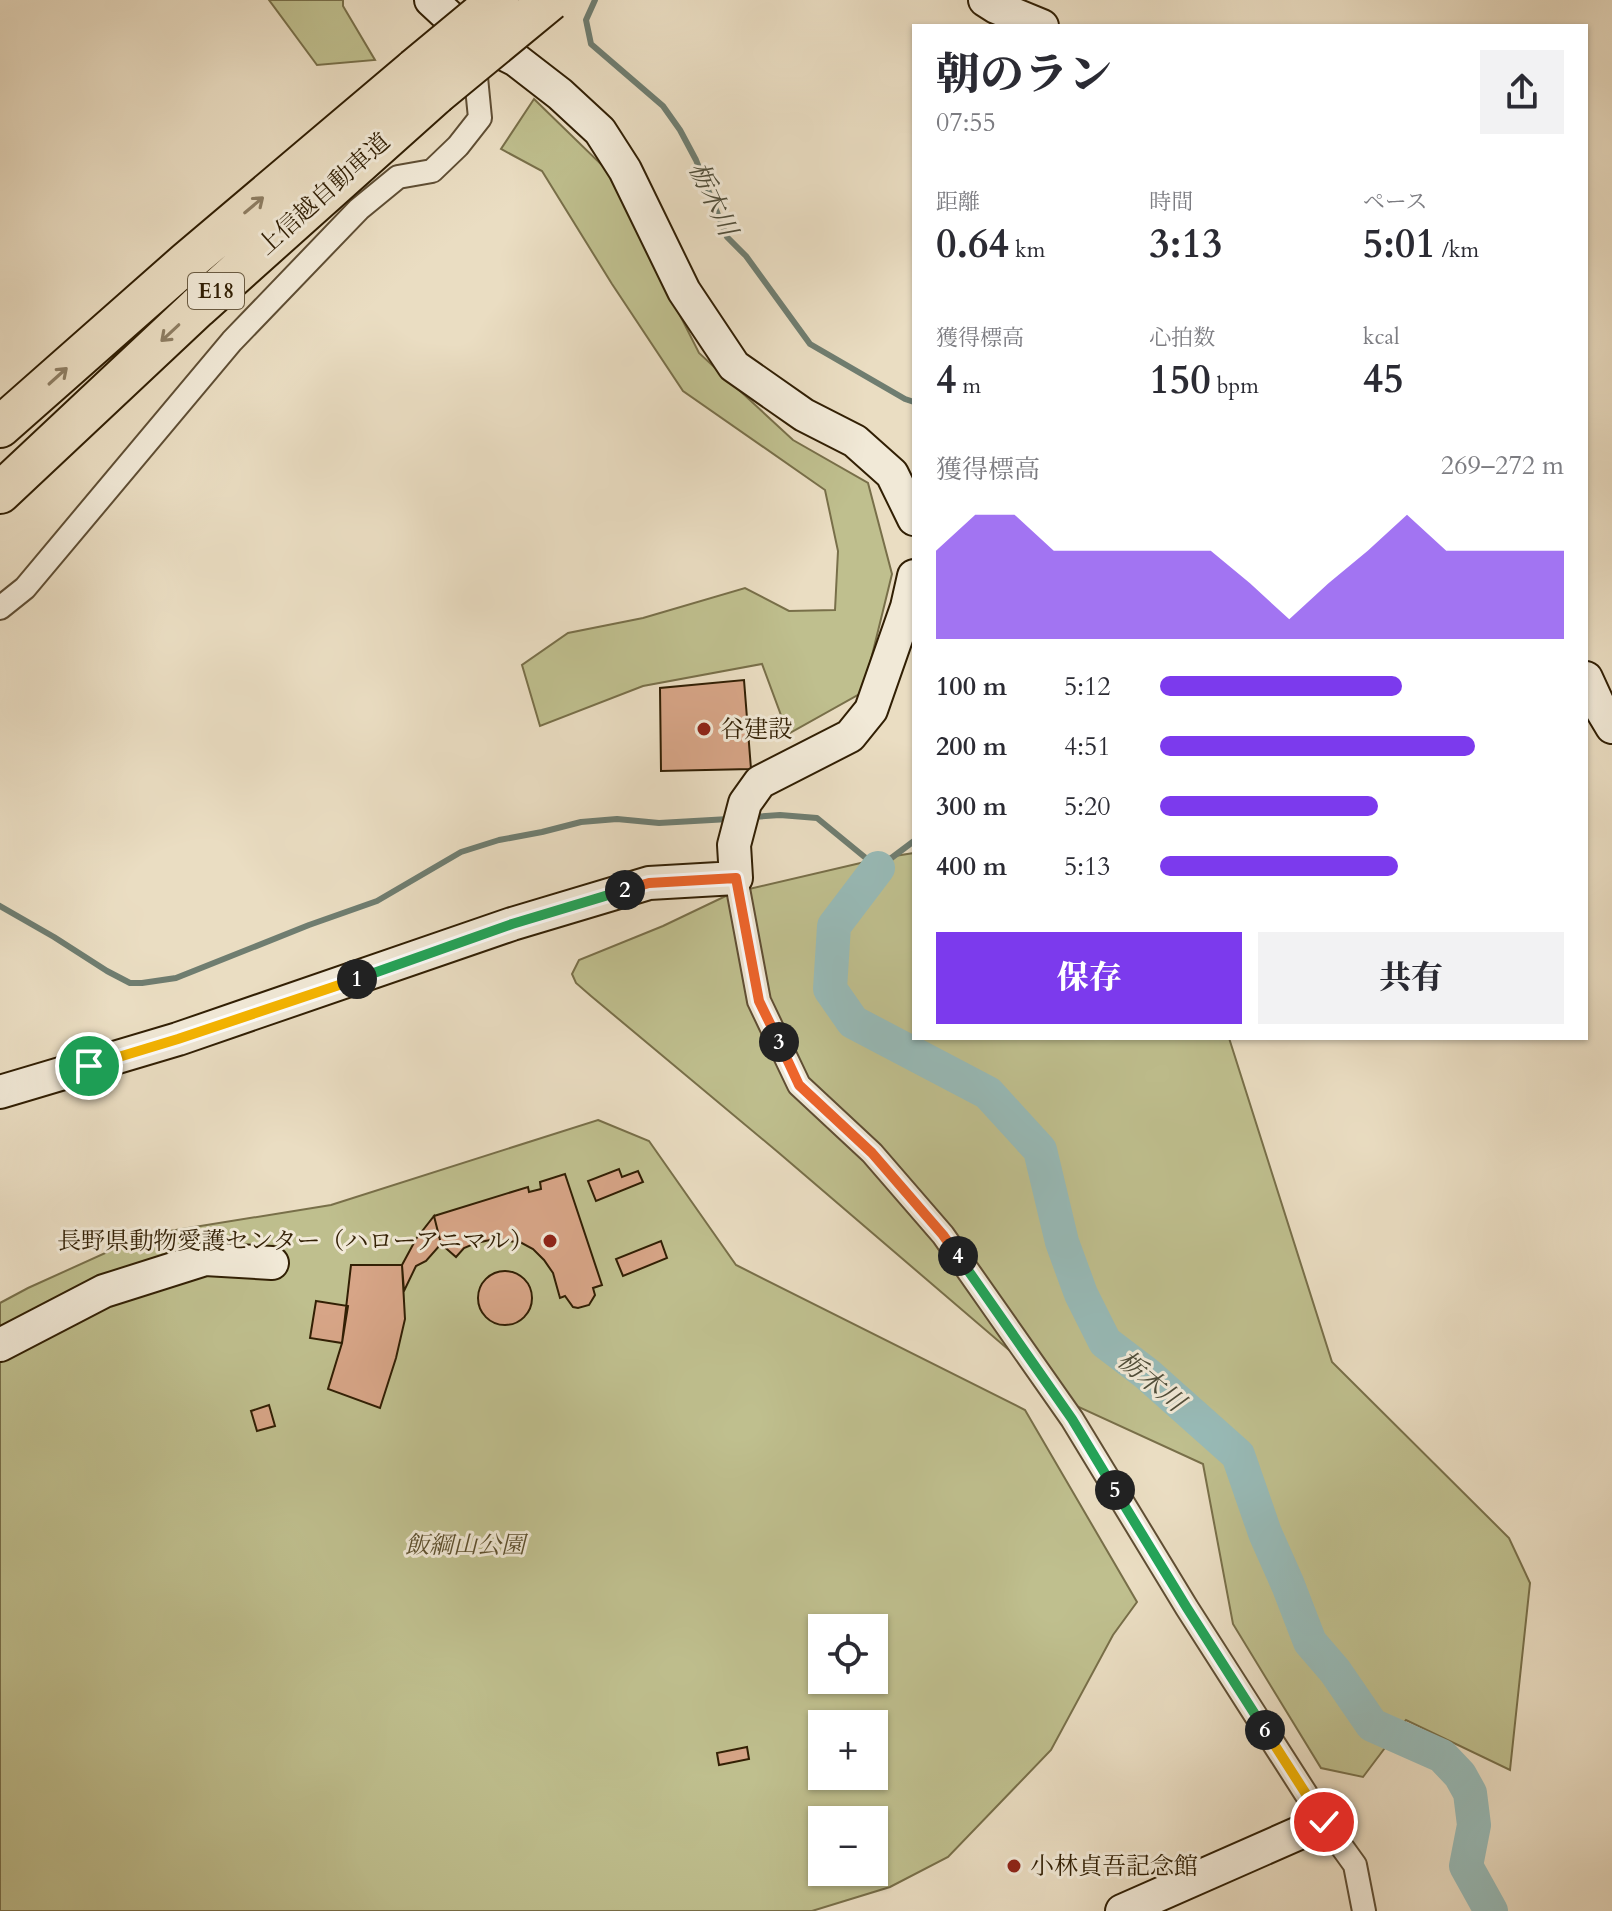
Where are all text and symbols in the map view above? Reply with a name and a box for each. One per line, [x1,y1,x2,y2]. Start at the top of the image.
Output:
text: 朝のラン [936,45,1112,105]
button: share [1480,50,1564,134]
text: 07:55 [936,105,996,140]
street label: 上信越自動車道 [251,126,397,262]
water label: 栃木川 [681,156,747,244]
text: 距離 [936,187,980,217]
text: 時間 [1149,187,1193,217]
text: ペース [1363,187,1428,217]
one-way arrow [243,196,264,214]
text: 0.64 [936,217,1009,272]
text: 3:13 [1149,217,1222,272]
text: 5:01 [1363,217,1436,272]
text: km [1009,235,1045,265]
text: /km [1436,235,1479,265]
road number: E18 [188,273,244,309]
text: kcal [1363,322,1400,352]
text: 獲得標高 [936,323,1024,353]
text: 心拍数 [1149,323,1215,353]
one-way arrow [160,324,180,343]
text: 45 [1363,352,1404,407]
text: 4 [936,353,957,408]
text: 150 [1149,353,1211,408]
one-way arrow [48,367,68,385]
text: m [957,371,981,401]
text: bpm [1211,371,1259,401]
text: 269–272 m [1441,448,1564,483]
text: 獲得標高 [936,452,1040,487]
text: 100 m [936,669,1007,704]
text: 5:12 [1064,669,1111,704]
place label: 谷建設 [720,713,792,746]
marker: 谷建設 [695,720,713,738]
text: 200 m [936,729,1007,764]
text: 4:51 [1064,729,1111,764]
text: 300 m [936,789,1007,824]
text: 5:20 [1064,789,1111,824]
text: 400 m [936,849,1007,884]
text: 5:13 [1064,849,1111,884]
pin: 2 [605,870,645,910]
text: 2 [619,875,631,905]
button: 保存 [936,932,1242,1024]
button: 共有 [1258,932,1564,1024]
pin: 1 [337,959,377,999]
text: 1 [351,964,363,994]
pin: 3 [759,1022,799,1062]
text: 3 [773,1027,785,1057]
pin [55,1032,123,1100]
icon: arrive [67,1044,111,1088]
place label: 長野県動物愛護センター（ハローアニマル） [57,1225,534,1258]
marker: 長野県動物愛護センター（ハローアニマル） [541,1232,559,1250]
pin: 4 [938,1236,978,1276]
text: 4 [952,1241,964,1271]
water label: 栃木川 [1110,1343,1194,1421]
pin: 5 [1095,1470,1135,1510]
text: 5 [1109,1475,1121,1505]
park label: 飯綱山公園 [405,1529,529,1562]
map controls [808,1614,888,1886]
button: locate [808,1614,888,1694]
button: + [808,1710,888,1790]
pin: 6 [1245,1710,1285,1750]
text: 6 [1259,1715,1271,1745]
pin [1290,1788,1358,1856]
icon: check [1302,1800,1346,1844]
button: − [808,1806,888,1886]
place label: 小林貞吾記念館 [1030,1850,1198,1883]
marker: 小林貞吾記念館 [1005,1857,1023,1875]

